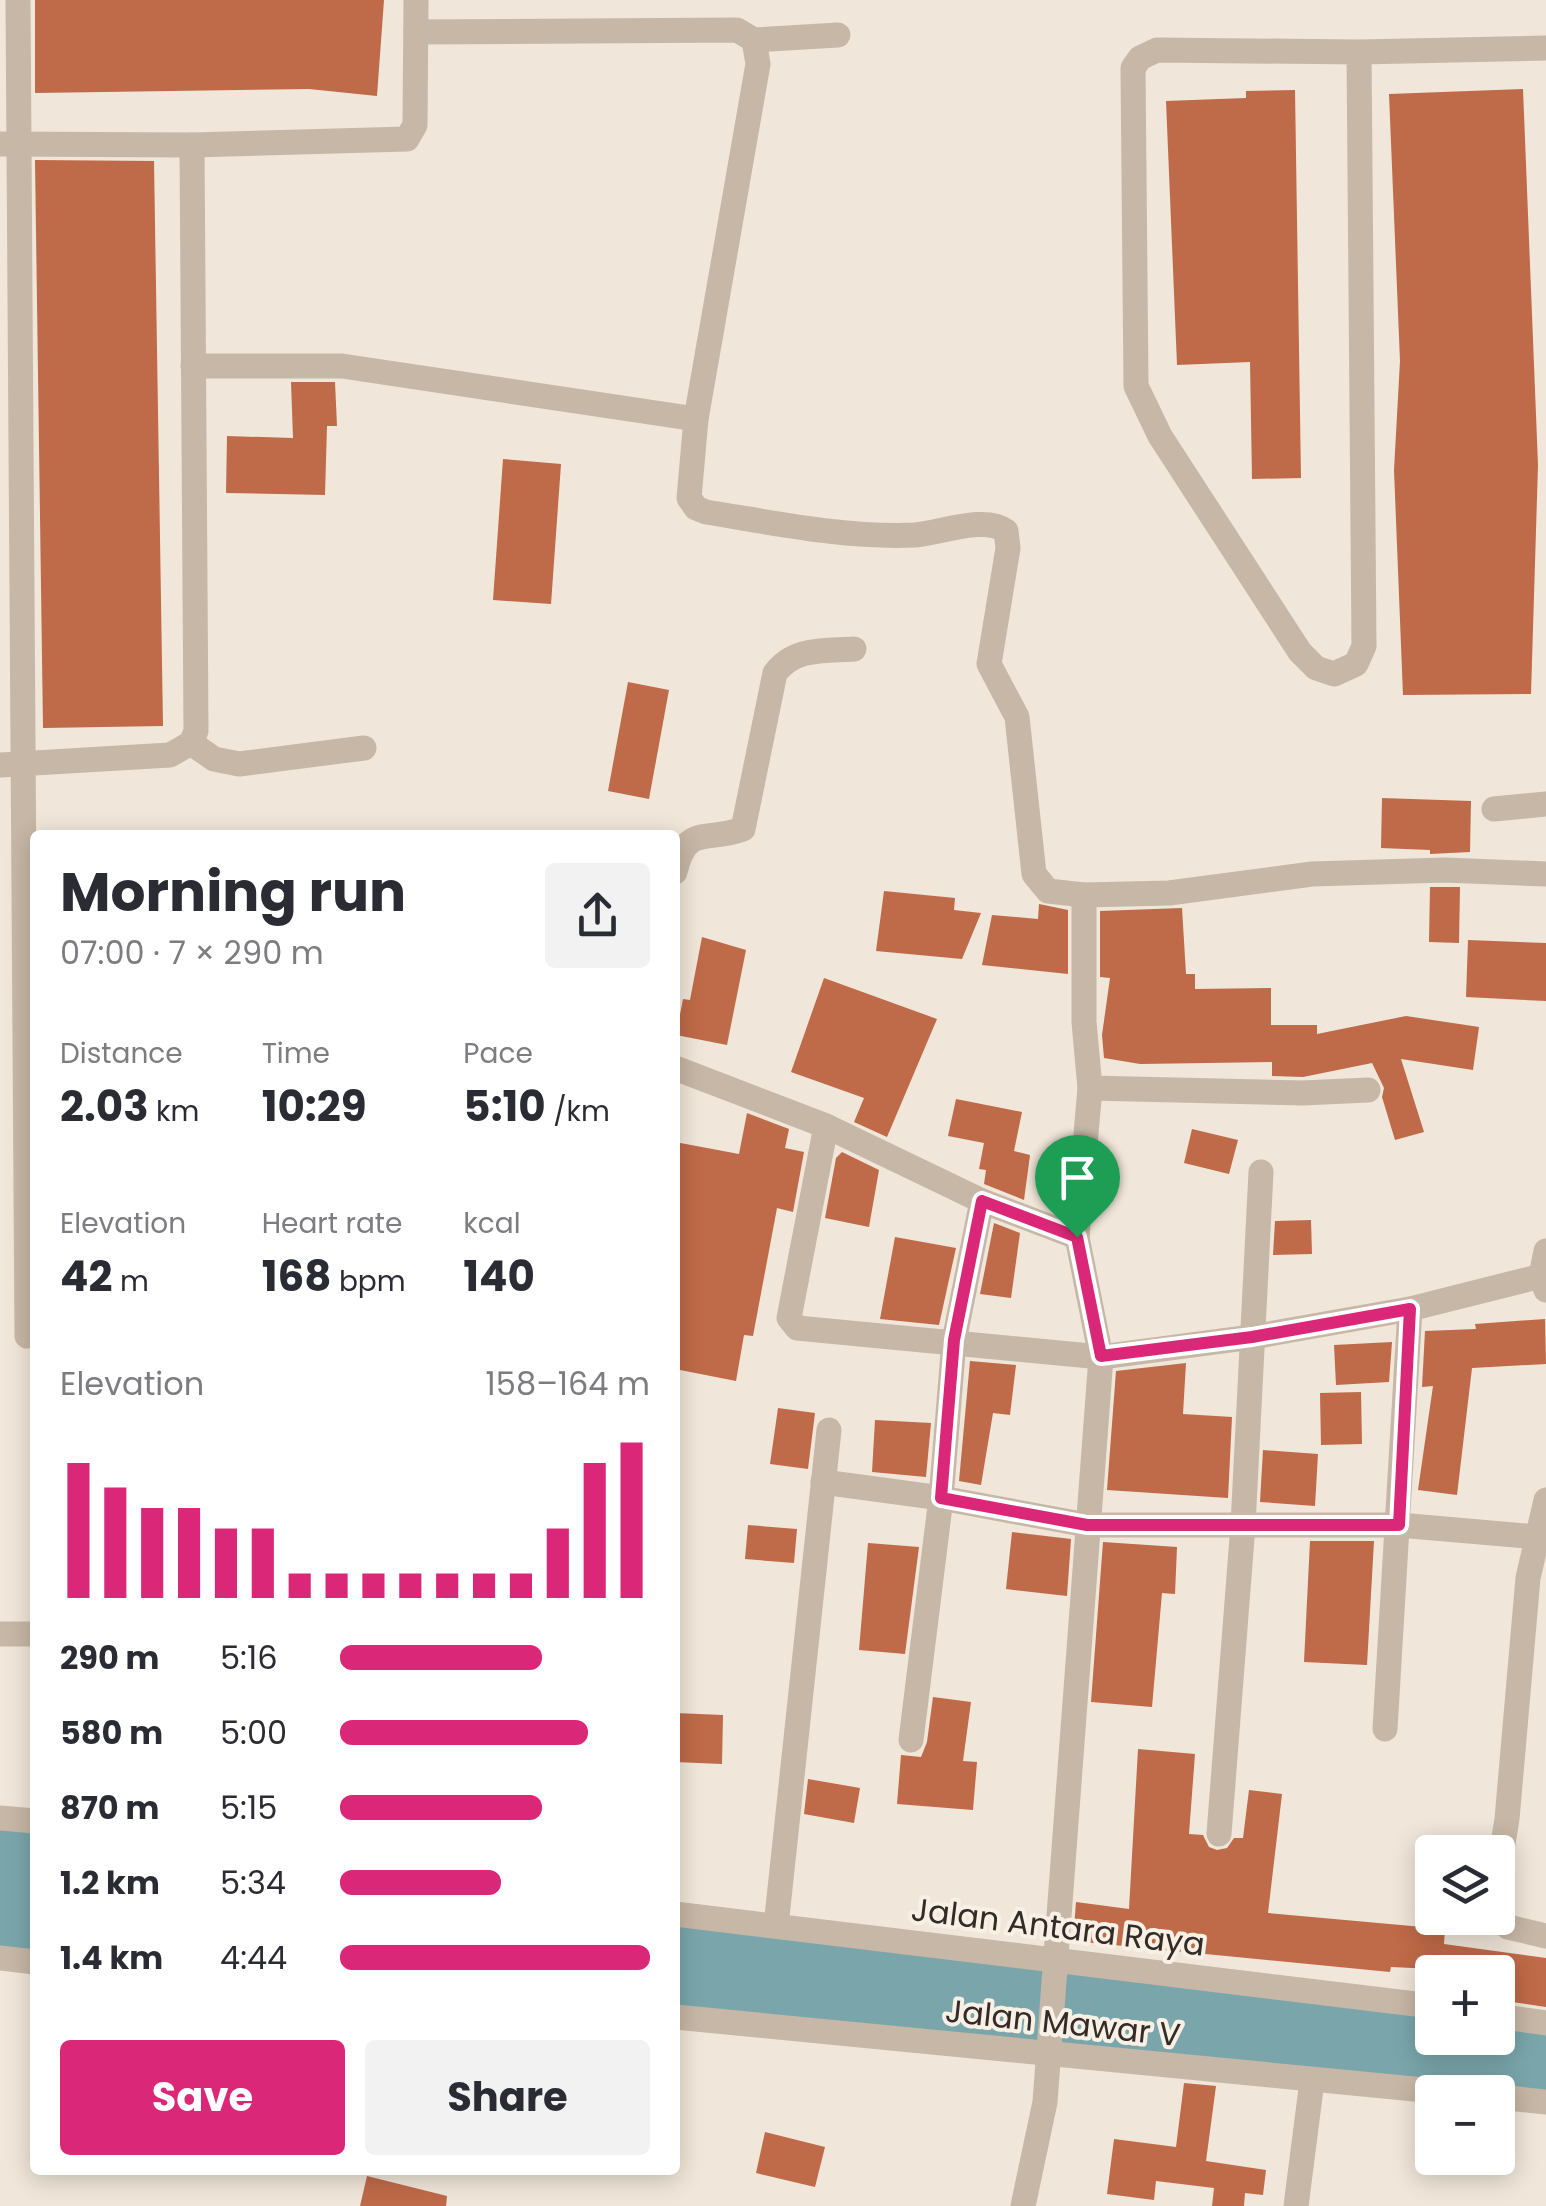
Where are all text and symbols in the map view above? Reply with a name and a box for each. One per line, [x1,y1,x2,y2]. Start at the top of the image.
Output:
text: Morning run [60,853,406,930]
button: share [545,863,650,968]
text: 07:00 · 7 × 290 m [60,930,324,975]
text: Distance [60,1034,183,1073]
text: Time [262,1034,330,1073]
text: Pace [463,1034,533,1073]
text: 2.03 [60,1077,149,1136]
text: 10:29 [262,1077,367,1136]
text: 5:10 [463,1077,546,1136]
text: km [149,1092,199,1131]
text: /km [546,1092,610,1131]
pin [1035,1135,1120,1238]
icon: arrive [1050,1150,1105,1205]
text: Elevation [60,1204,186,1243]
text: Heart rate [262,1204,402,1243]
text: kcal [463,1204,521,1243]
text: 42 [60,1247,112,1306]
text: 168 [262,1247,331,1306]
text: 140 [463,1247,535,1306]
text: m [112,1262,149,1301]
text: bpm [331,1262,406,1301]
text: Elevation [60,1361,204,1406]
text: 158–164 m [486,1361,650,1406]
text: 290 m [60,1635,160,1680]
text: 5:16 [220,1635,277,1680]
text: 580 m [60,1710,163,1755]
text: 5:00 [220,1710,287,1755]
text: 870 m [60,1785,159,1830]
text: 5:15 [220,1785,277,1830]
map controls [1415,1835,1515,2175]
button: layers [1415,1835,1515,1935]
text: 1.2 km [60,1860,160,1905]
text: 5:34 [220,1860,286,1905]
street label: Jalan Antara Raya [909,1886,1207,1967]
text: 1.4 km [60,1935,163,1980]
text: 4:44 [220,1935,287,1980]
button: + [1415,1955,1515,2055]
street label: Jalan Mawar V [943,1988,1183,2057]
button: Save [60,2040,345,2155]
button: Share [365,2040,650,2155]
button: − [1415,2075,1515,2175]

